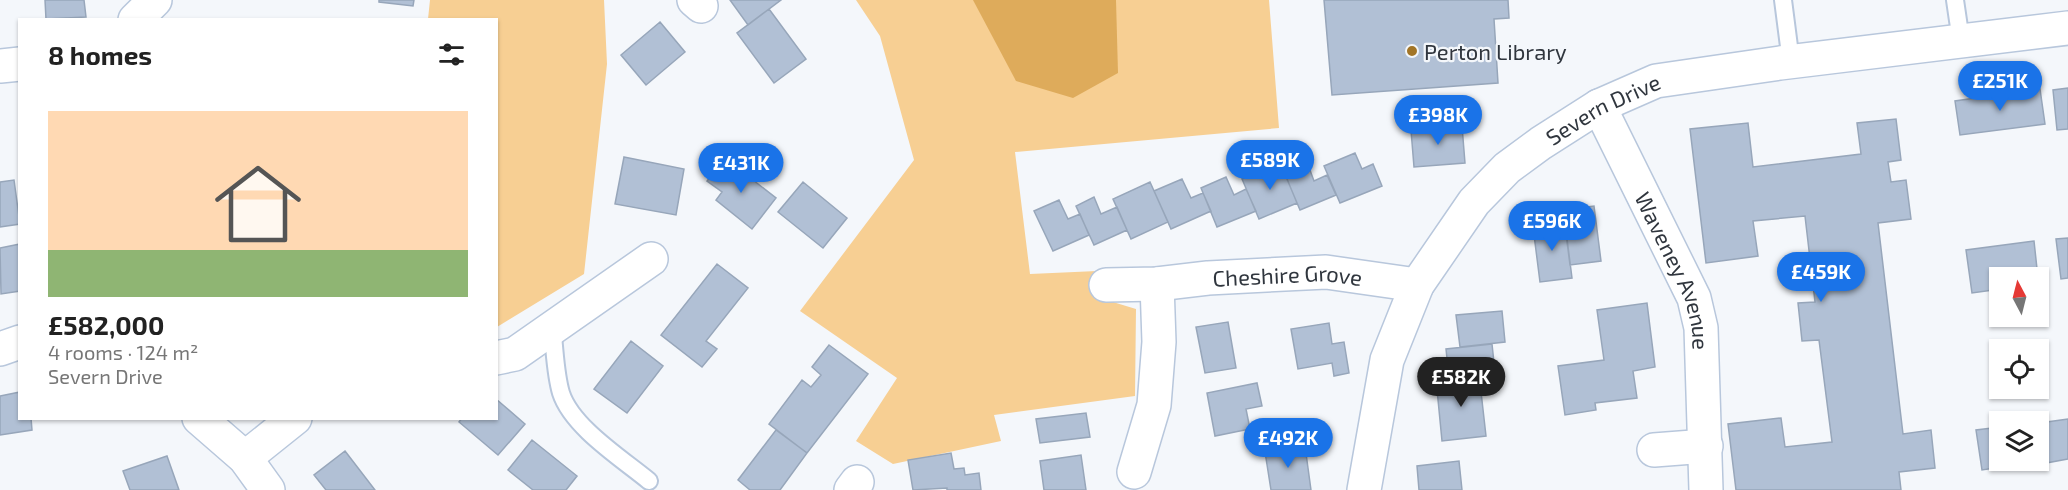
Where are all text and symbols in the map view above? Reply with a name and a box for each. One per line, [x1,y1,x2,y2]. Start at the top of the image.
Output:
icon: filters [435,38,468,71]
place label: Perton Library [1424,38,1567,64]
text: 8 homes [48,39,152,70]
marker: Perton Library [1405,44,1419,58]
pin: £251K [1958,61,2042,112]
street label: Severn Drive [1541,68,1664,150]
text: £251K [1972,68,2028,92]
pin: £398K [1396,95,1480,146]
text: £398K [1408,102,1468,126]
pin: £589K [1228,140,1312,191]
pin: £431K [699,143,783,194]
text: £589K [1240,147,1300,171]
icon: home [204,150,312,258]
text: £431K [712,150,770,174]
street label: Waveney Avenue [1630,187,1715,350]
pin: £596K [1510,201,1594,252]
text: £596K [1522,208,1582,232]
pin: £459K [1779,252,1863,303]
street label: Cheshire Grove [1212,259,1364,291]
text: £459K [1791,259,1851,283]
north arrow [1989,267,2049,327]
map controls [1989,267,2049,471]
text: £582,000 [48,309,164,340]
button: locate [1989,339,2049,399]
text: 4 rooms · 124 m² [48,340,198,364]
pin: £582K [1419,357,1503,408]
text: Severn Drive [48,364,163,388]
text: £582K [1431,364,1491,388]
button: layers [1989,411,2049,471]
pin: £492K [1246,418,1330,469]
text: £492K [1258,425,1318,449]

